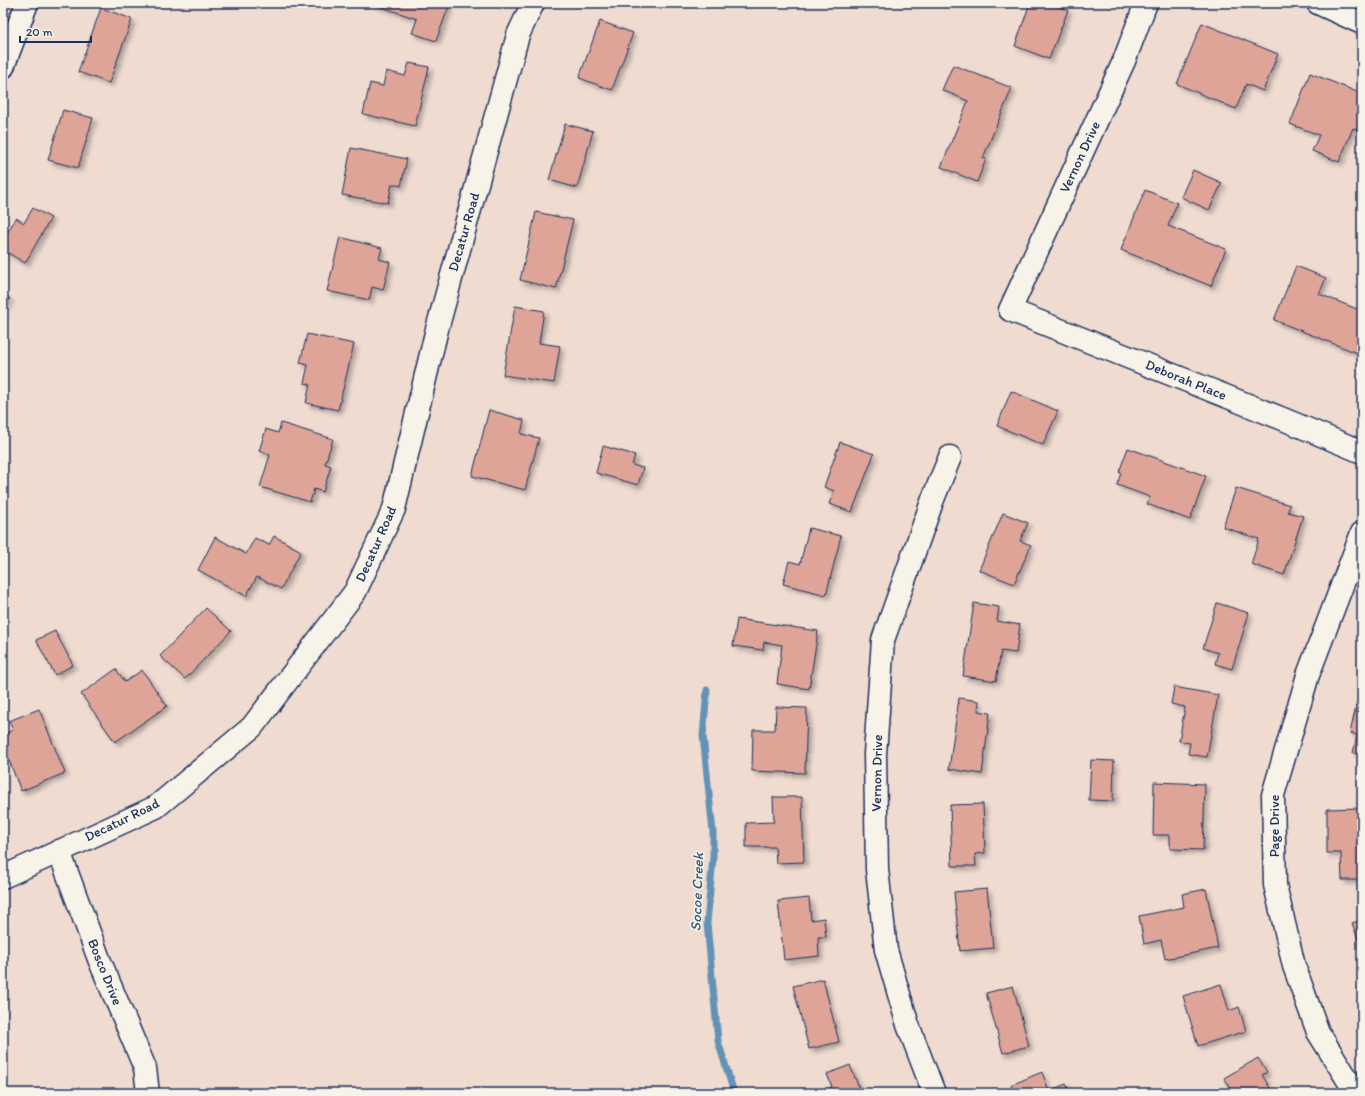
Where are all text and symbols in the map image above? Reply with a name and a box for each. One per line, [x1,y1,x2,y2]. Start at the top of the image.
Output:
scale bar [20,18,91,44]
text: 20 m [26,25,53,39]
street label: Vernon Drive [1056,118,1104,196]
street label: Decatur Road [445,190,483,273]
street label: Deborah Place [1143,356,1229,404]
street label: Decatur Road [352,503,400,585]
street label: Vernon Drive [868,734,886,812]
street label: Decatur Road [82,794,162,845]
street label: Page Drive [1266,794,1283,857]
water label: Socoe Creek [687,851,707,932]
street label: Bosco Drive [84,936,126,1008]

